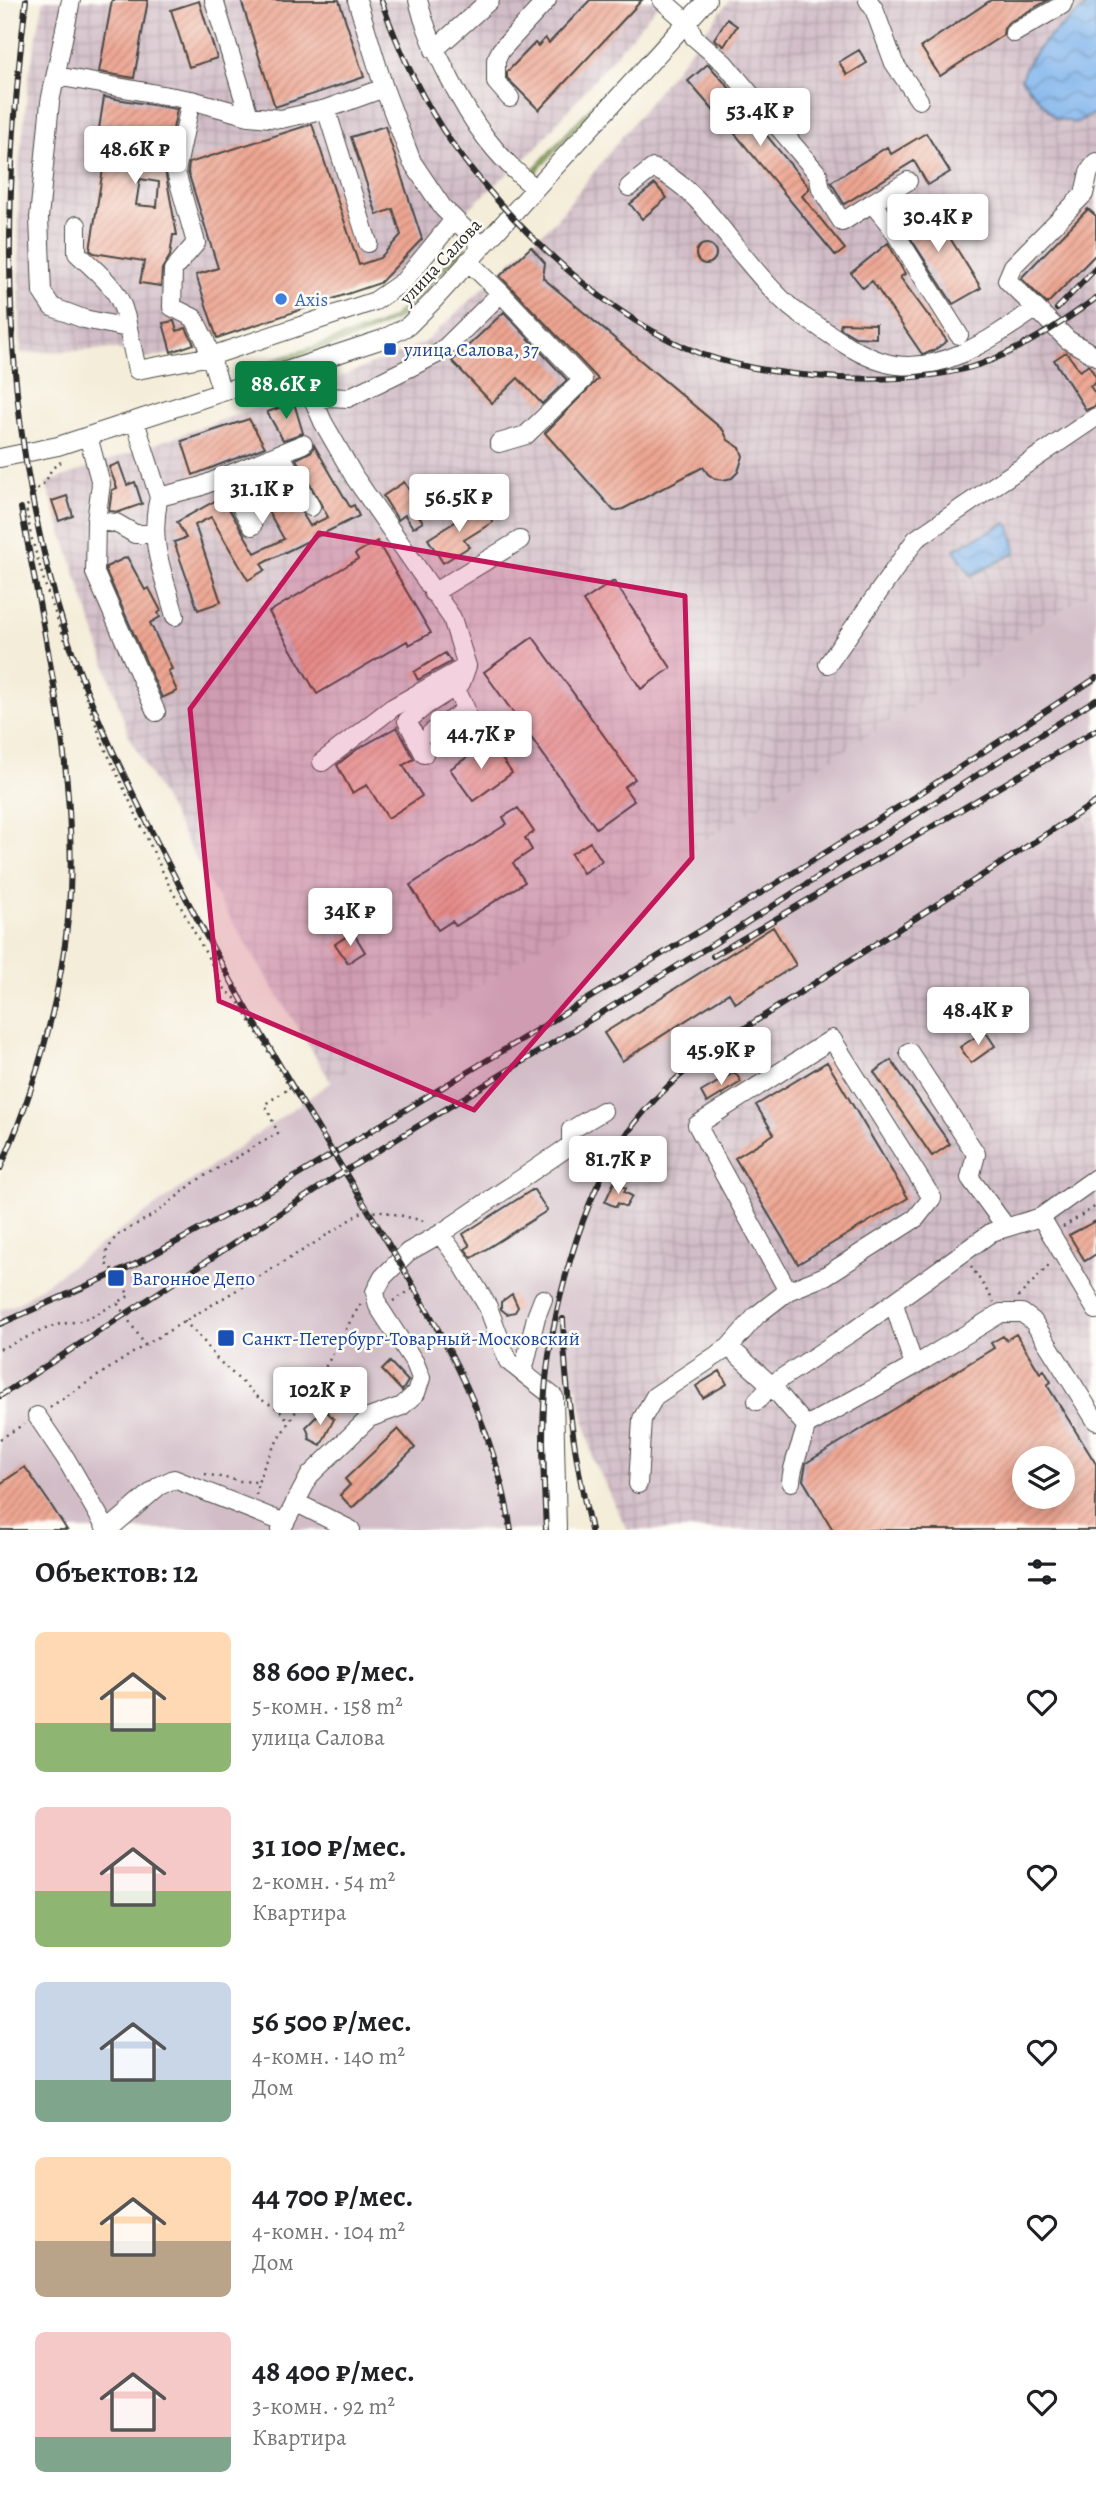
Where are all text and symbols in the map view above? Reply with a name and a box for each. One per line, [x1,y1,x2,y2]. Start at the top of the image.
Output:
pin: 53.4K ₽ [695,88,825,148]
text: 53.4K ₽ [726,95,794,126]
pin: 48.6K ₽ [70,127,200,186]
text: 48.6K ₽ [100,133,170,164]
pin: 30.4K ₽ [873,194,1003,254]
text: 30.4K ₽ [903,201,973,232]
street label: улица Салова [393,213,488,311]
place label: Axis [294,287,328,313]
marker: Axis [273,291,289,307]
place label: улица Салова, 37 [403,337,539,363]
marker: улица Салова, 37 [382,341,398,357]
pin: 88.6K ₽ [221,362,351,421]
text: 88.6K ₽ [251,368,321,399]
pin: 31.1K ₽ [197,466,327,526]
text: 31.1K ₽ [230,473,294,504]
pin: 56.5K ₽ [394,475,524,534]
text: 56.5K ₽ [425,481,493,512]
pin: 44.7K ₽ [416,712,546,771]
text: 44.7K ₽ [447,718,515,749]
pin: 34K ₽ [301,888,399,948]
text: 34K ₽ [324,895,376,926]
pin: 48.4K ₽ [913,988,1043,1047]
text: 48.4K ₽ [943,994,1013,1025]
pin: 45.9K ₽ [656,1028,786,1087]
text: 45.9K ₽ [687,1034,755,1065]
pin: 81.7K ₽ [553,1136,683,1196]
text: 81.7K ₽ [585,1143,651,1174]
place label: Вагонное Депо [132,1266,255,1292]
marker: Вагонное Депо [106,1268,126,1288]
place label: Санкт-Петербург-Товарный-Московский [242,1326,580,1352]
marker: Санкт-Петербург-Товарный-Московский [216,1328,236,1348]
pin: 102K ₽ [263,1368,377,1427]
text: 102K ₽ [289,1374,351,1405]
map controls [1012,1446,1075,1509]
button: layers [1012,1446,1075,1509]
text: Объектов: 12 [35,1552,198,1592]
icon: filters [1023,1553,1061,1591]
text: 88 600 ₽/мес. [252,1651,415,1691]
icon: home [91,1660,175,1744]
icon: heart [1023,1683,1061,1721]
text: 5-комн. · 158 m² [252,1691,403,1722]
text: улица Салова [252,1722,385,1753]
text: 31 100 ₽/мес. [252,1826,407,1866]
icon: home [91,1835,175,1919]
icon: heart [1023,1858,1061,1896]
text: 2-комн. · 54 m² [252,1866,395,1897]
text: Квартира [252,1897,347,1928]
text: 56 500 ₽/мес. [252,2001,412,2041]
icon: home [91,2010,175,2094]
icon: heart [1023,2033,1061,2071]
text: 4-комн. · 140 m² [252,2041,405,2072]
text: Дом [252,2072,294,2103]
text: 44 700 ₽/мес. [252,2176,413,2216]
icon: home [91,2185,175,2269]
icon: heart [1023,2208,1061,2246]
text: 4-комн. · 104 m² [252,2216,405,2247]
text: Дом [252,2247,294,2278]
text: 48 400 ₽/мес. [252,2351,415,2391]
icon: home [91,2360,175,2444]
icon: heart [1023,2383,1061,2421]
text: 3-комн. · 92 m² [252,2391,395,2422]
text: Квартира [252,2422,347,2453]

